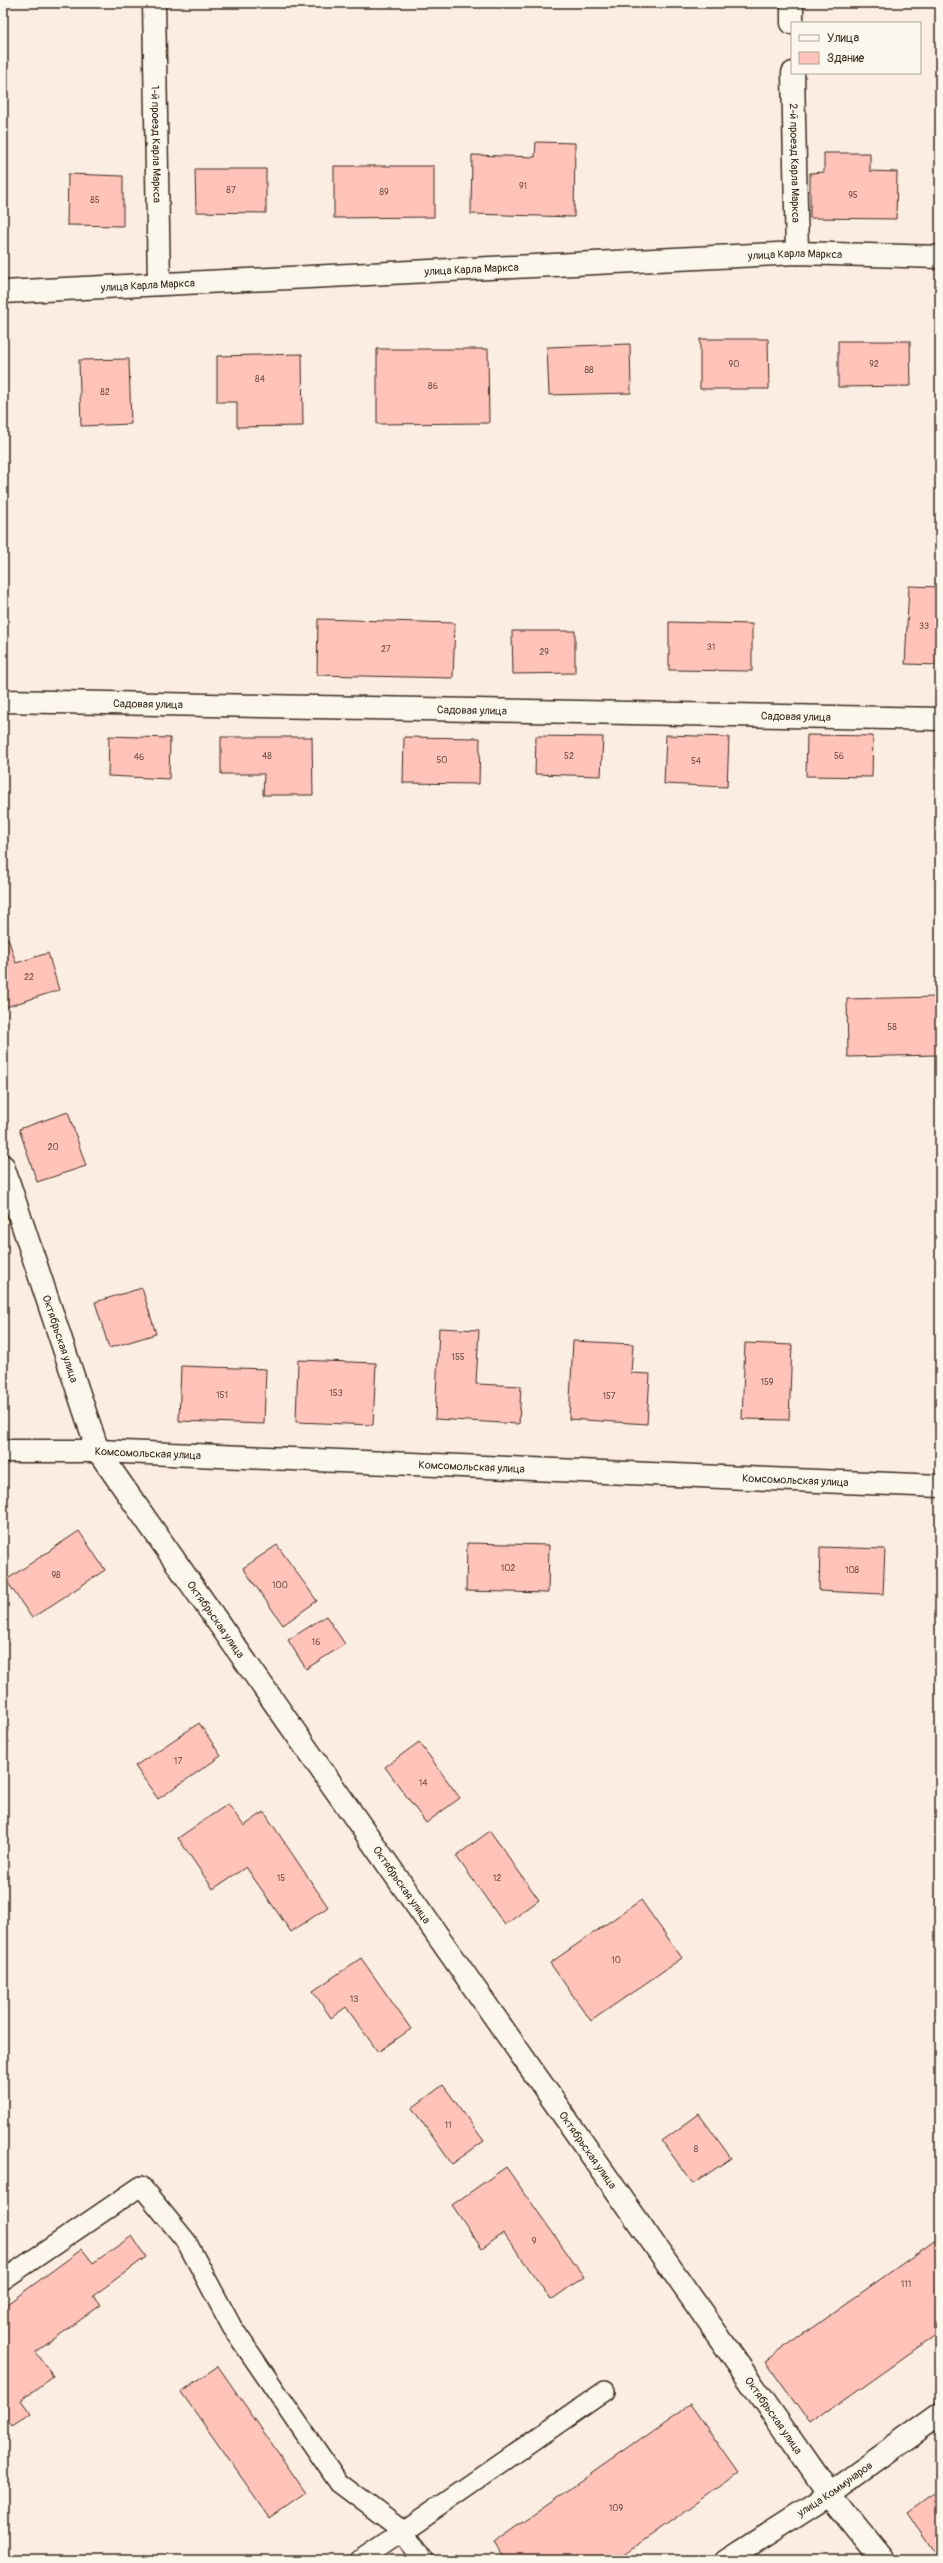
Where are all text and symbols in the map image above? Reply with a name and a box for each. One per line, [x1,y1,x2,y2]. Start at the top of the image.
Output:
legend [791,22,921,74]
text: Улица [827,31,859,46]
text: Здание [827,51,864,66]
street label: 1-й проезд Карла Маркса [148,85,164,203]
street label: 2-й проезд Карла Маркса [787,103,802,223]
house number: 91 [519,181,527,192]
house number: 87 [226,185,236,196]
house number: 89 [379,187,389,198]
house number: 95 [848,190,858,201]
house number: 85 [90,195,100,206]
street label: улица Карла Маркса [747,247,842,262]
street label: улица Карла Маркса [423,261,519,278]
street label: улица Карла Маркса [99,277,195,294]
house number: 90 [729,359,739,370]
house number: 92 [869,359,879,370]
house number: 88 [584,365,594,376]
house number: 84 [255,374,266,385]
house number: 86 [428,381,438,392]
house number: 82 [100,387,110,398]
house number: 33 [919,621,929,632]
house number: 31 [707,642,715,653]
house number: 27 [381,644,391,655]
house number: 29 [539,647,549,658]
street label: Садовая улица [113,697,183,711]
street label: Садовая улица [437,703,507,718]
street label: Садовая улица [761,710,831,724]
house number: 48 [262,751,272,762]
house number: 52 [564,751,574,762]
house number: 56 [834,751,844,762]
house number: 46 [134,752,144,763]
house number: 50 [436,755,448,766]
house number: 54 [691,756,702,767]
house number: 22 [24,972,34,983]
house number: 58 [887,1022,897,1033]
house number: 20 [47,1142,59,1153]
street label: Октябрьская улица [39,1293,81,1384]
house number: 155 [451,1352,465,1363]
house number: 159 [760,1377,774,1388]
house number: 153 [329,1388,343,1399]
house number: 151 [216,1390,228,1401]
house number: 157 [602,1391,616,1402]
street label: Комсомольская улица [95,1445,201,1462]
street label: Комсомольская улица [418,1458,525,1476]
street label: Комсомольская улица [742,1472,849,1489]
house number: 102 [501,1563,515,1574]
house number: 108 [845,1565,860,1576]
house number: 98 [51,1570,61,1581]
street label: Октябрьская улица [184,1578,247,1661]
house number: 100 [272,1580,288,1591]
house number: 16 [312,1637,320,1648]
house number: 17 [174,1756,182,1767]
house number: 14 [419,1778,428,1789]
street label: Октябрьская улица [370,1844,433,1926]
house number: 15 [277,1873,285,1884]
house number: 12 [493,1873,501,1884]
house number: 10 [611,1955,621,1966]
house number: 13 [350,1994,358,2005]
street label: Октябрьская улица [556,2109,619,2191]
house number: 11 [444,2120,452,2131]
house number: 8 [694,2144,699,2155]
house number: 9 [532,2236,537,2247]
house number: 111 [901,2279,911,2290]
street label: Октябрьская улица [742,2374,805,2457]
street label: улица Коммунаров [794,2459,875,2520]
house number: 109 [609,2503,624,2514]

